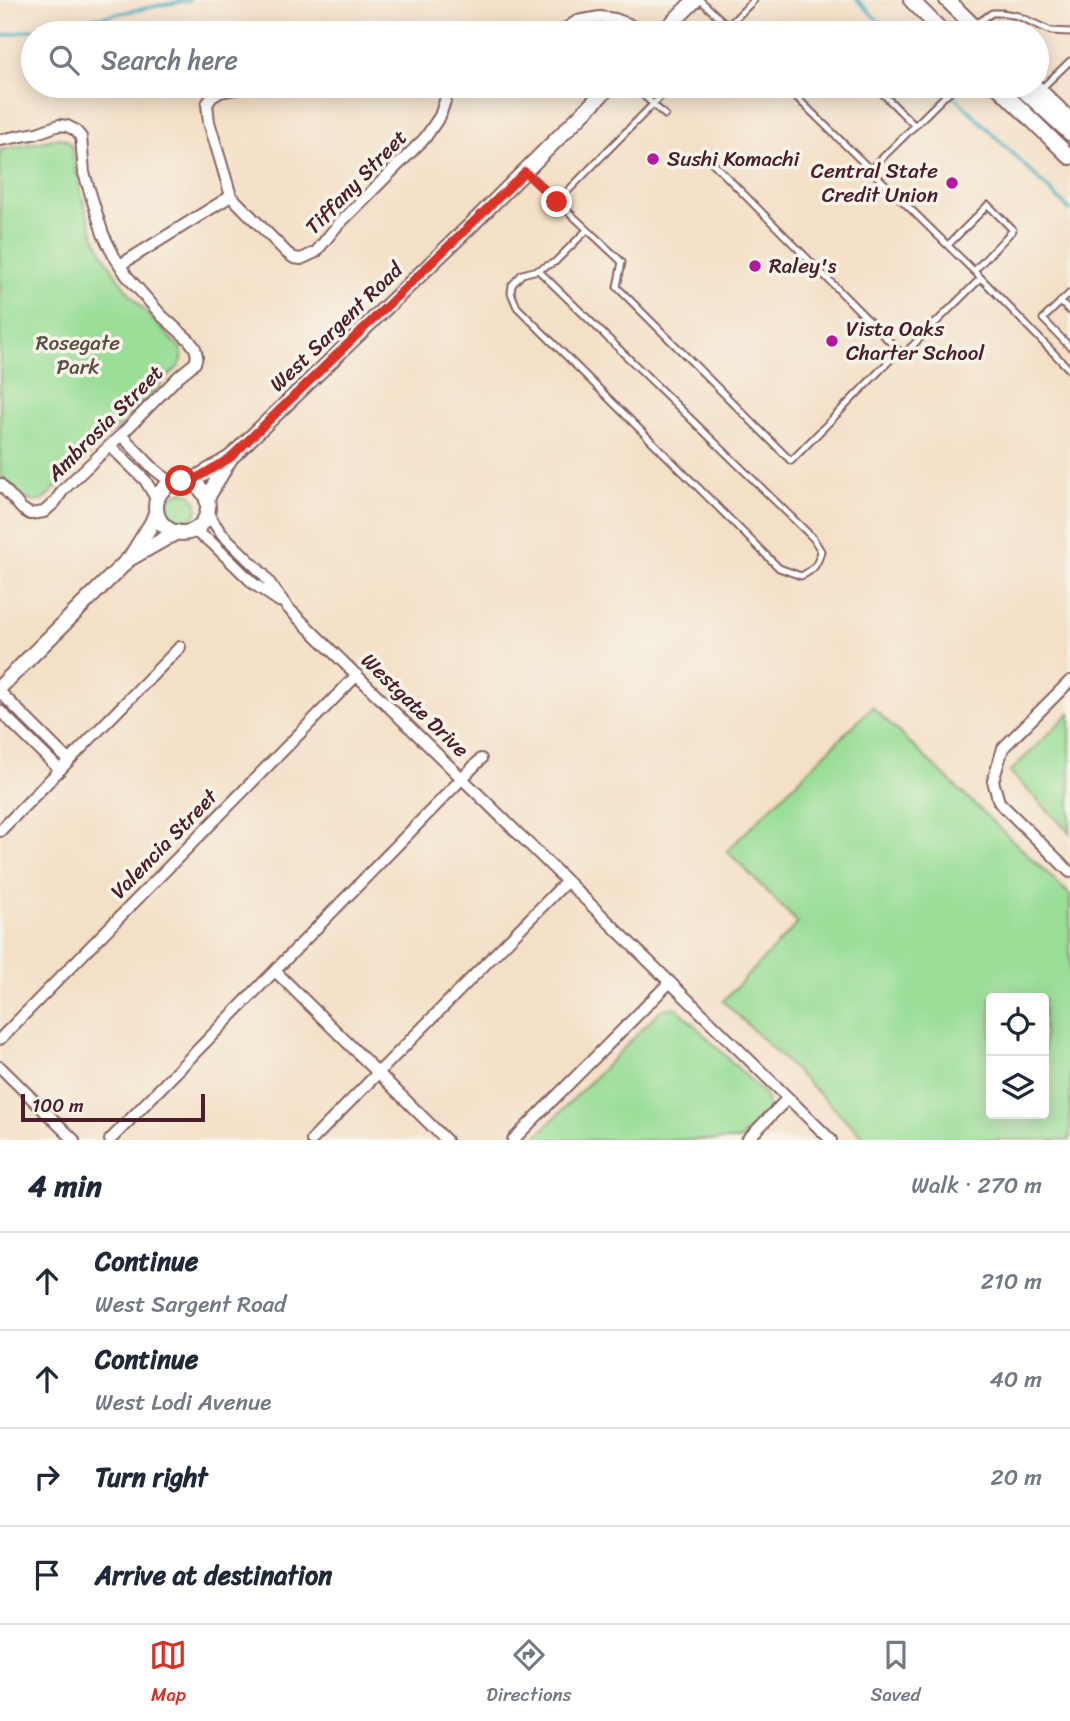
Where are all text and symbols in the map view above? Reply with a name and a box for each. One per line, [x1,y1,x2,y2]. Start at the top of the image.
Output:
search box [21,21,1049,98]
text: Search here [101,37,238,83]
icon: search [45,41,83,79]
street label: Tiffany Street [295,120,417,244]
place label: Sushi Komachi [667,140,800,178]
marker: Sushi Komachi [645,151,661,167]
place label: Central State Credit Union [811,152,938,214]
marker: Central State Credit Union [944,175,960,191]
route end [541,186,572,217]
place label: Raley's [769,247,837,285]
street label: West Sargent Road [260,251,413,401]
marker: Raley's [747,258,763,274]
place label: Vista Oaks Charter School [846,310,985,372]
park label: Rosegate Park [36,324,120,386]
marker: Vista Oaks Charter School [824,333,840,349]
street label: Ambrosia Street [37,355,173,491]
route start [165,465,196,496]
street label: Westgate Drive [352,643,478,767]
street label: Valencia Street [101,779,228,908]
map controls [986,993,1049,1119]
button: locate [986,993,1049,1056]
button: layers [986,1056,1049,1119]
text: 100 m [32,1089,84,1122]
scale bar [21,1091,205,1123]
text: 4 min [28,1159,102,1213]
text: Walk · 270 m [911,1165,1042,1206]
text: Continue [95,1238,198,1284]
text: 210 m [981,1261,1042,1302]
icon: ahead [28,1262,66,1300]
text: West Sargent Road [95,1284,286,1325]
text: Continue [95,1336,198,1382]
text: 40 m [989,1359,1042,1400]
icon: ahead [28,1360,66,1398]
text: West Lodi Avenue [95,1382,271,1423]
text: Turn right [95,1454,208,1500]
text: 20 m [991,1457,1042,1498]
icon: right [28,1458,66,1496]
text: Arrive at destination [95,1552,332,1598]
icon: arrive [28,1556,66,1594]
tab: Map [149,1636,187,1711]
tab: Directions [486,1636,572,1711]
tab: Saved [870,1636,921,1711]

